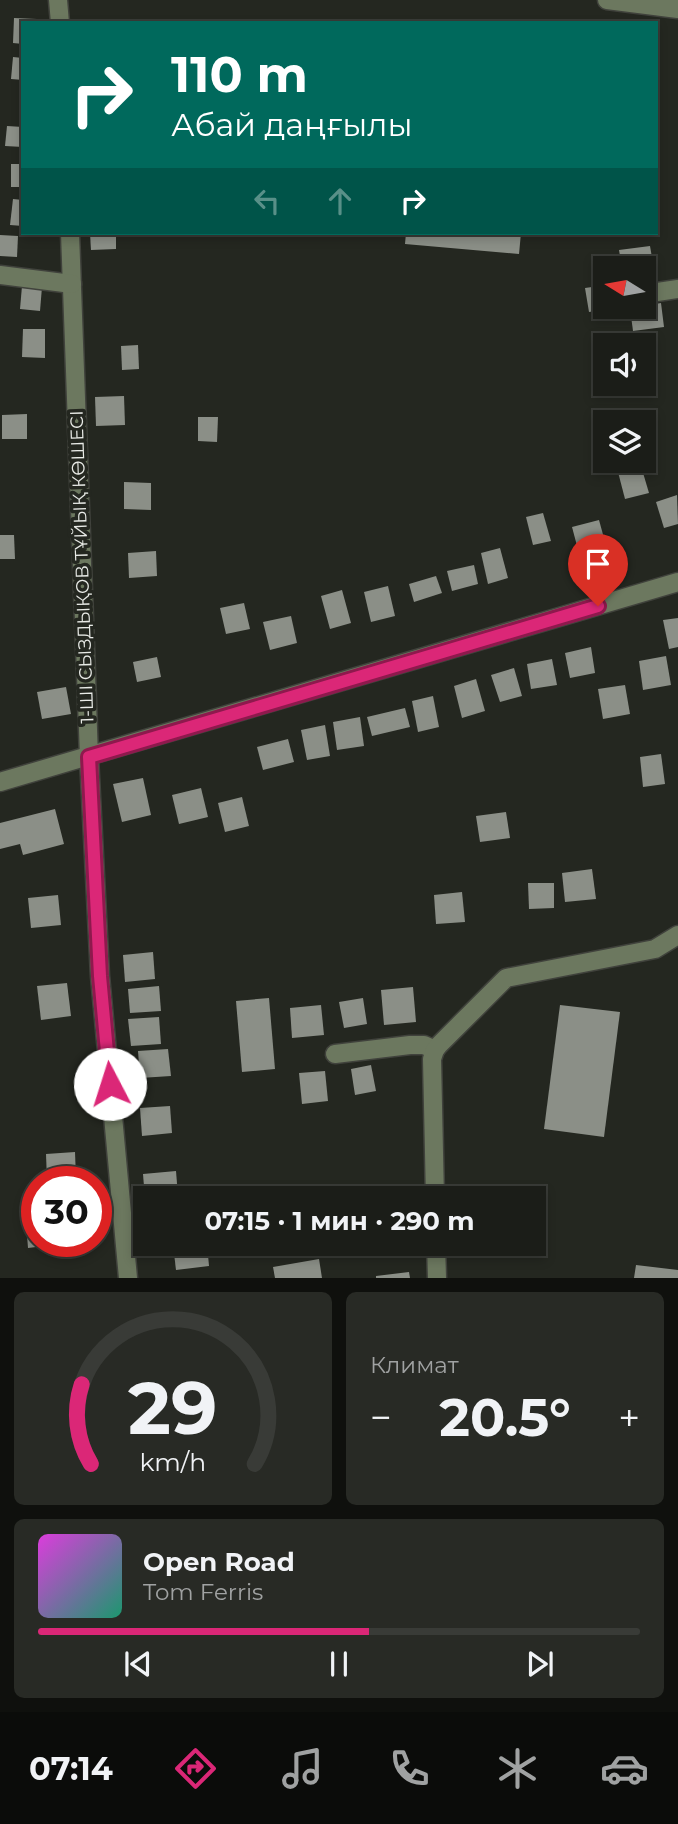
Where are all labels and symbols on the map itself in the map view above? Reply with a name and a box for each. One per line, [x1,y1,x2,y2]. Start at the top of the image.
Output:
north arrow [593,256,656,318]
street label: 1-ШІ СЫЗДЫҚОВ ТҰЙЫҚ КӨШЕСІ [66,410,98,724]
pin [568,534,628,606]
position arrow [73,1047,147,1121]
speed limit sign: 30 [21,1166,112,1257]

